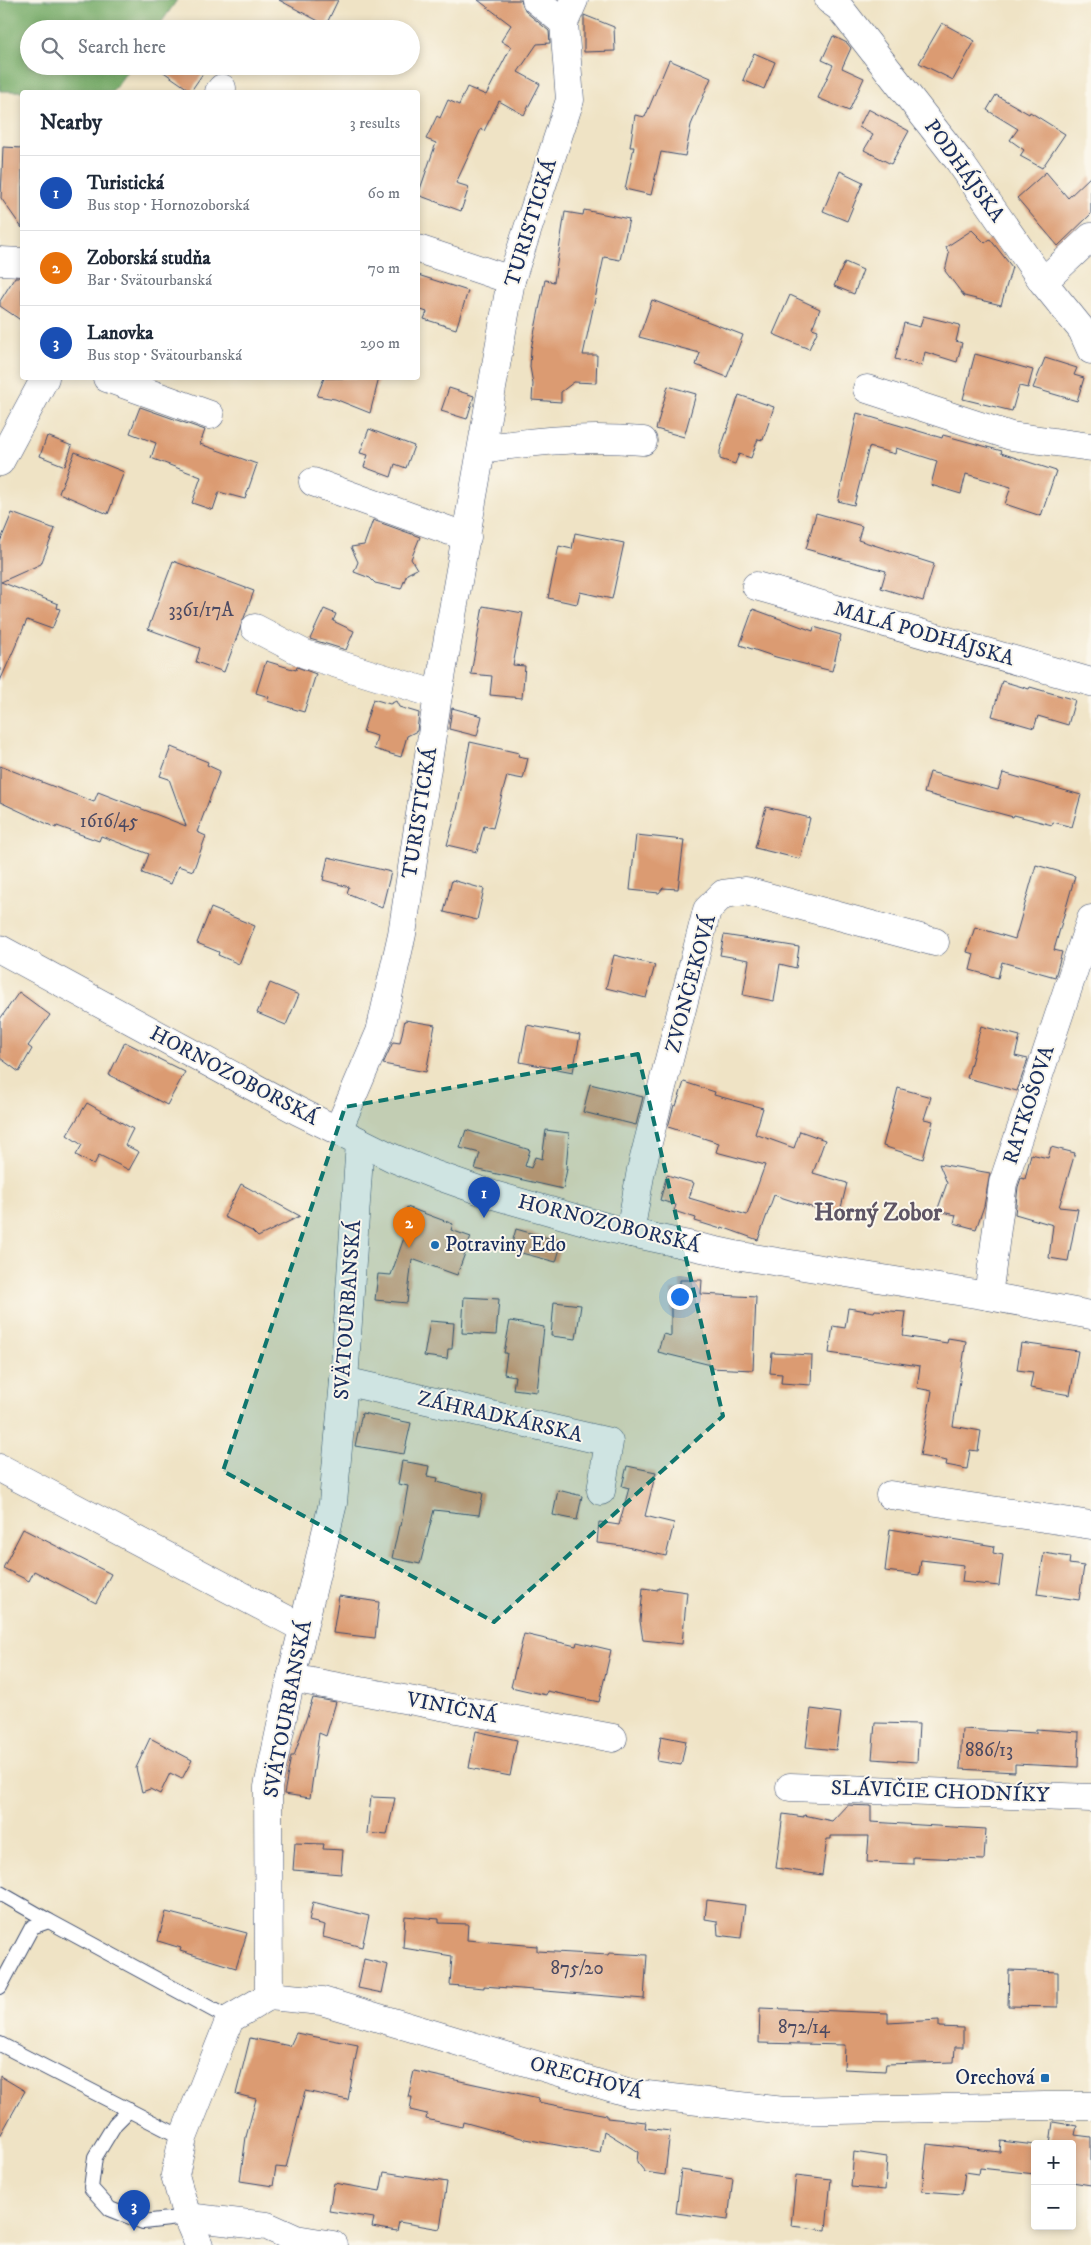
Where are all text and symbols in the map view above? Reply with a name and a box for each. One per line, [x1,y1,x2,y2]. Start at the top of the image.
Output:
search box [20,20,420,75]
icon: search [38,34,66,62]
text: Search here [78,36,166,59]
text: Nearby [40,110,102,136]
text: 3 results [350,113,400,133]
street label: PODHÁJSKA [918,113,1012,228]
street label: TURISTICKÁ [497,155,563,290]
text: Turistická [87,172,164,195]
text: 1 [53,183,59,203]
text: 60 m [368,183,400,203]
text: Bus stop · Hornozoborská [87,195,250,215]
text: Zoborská studňa [87,247,211,270]
text: 2 [52,258,60,278]
text: 70 m [368,258,400,278]
text: Bar · Svätourbanská [87,270,212,290]
text: Lanovka [87,322,153,345]
text: 3 [53,333,59,353]
text: 290 m [360,333,400,353]
text: Bus stop · Svätourbanská [87,345,242,365]
street label: MALÁ PODHÁJSKA [831,594,1018,672]
house number: 3361/17A [168,599,235,622]
street label: TURISTICKÁ [395,745,443,880]
house number: 1616/45 [80,810,139,833]
street label: ZVONČEKOVÁ [658,911,722,1056]
street label: HORNOZOBORSKÁ [145,1019,324,1132]
street label: RATKOŠOVA [996,1041,1061,1168]
pin: 1 [468,1177,500,1218]
street label: HORNOZOBORSKÁ [515,1187,704,1259]
district label: Horný Zobor [814,1198,943,1228]
pin: 2 [393,1207,425,1248]
street label: SVÄTOURBANSKÁ [327,1219,367,1401]
place label: Potraviny Edo [445,1232,566,1258]
marker: Potraviny Edo [429,1239,441,1251]
your location [667,1284,693,1310]
street label: ZÁHRADKÁRSKA [415,1383,586,1449]
street label: SVÄTOURBANSKÁ [256,1617,318,1800]
street label: VINIČNÁ [403,1684,501,1730]
house number: 886/13 [965,1739,1013,1762]
street label: SLÁVIČIE CHODNÍKY [830,1773,1050,1809]
house number: 875/20 [550,1957,604,1980]
house number: 872/14 [778,2016,831,2039]
street label: ORECHOVÁ [527,2049,646,2106]
place label: Orechová [955,2065,1035,2091]
marker: Orechová [1039,2072,1051,2084]
map controls [1031,2140,1076,2230]
button: + [1031,2140,1076,2185]
button: − [1031,2185,1076,2230]
pin: 3 [118,2190,150,2231]

